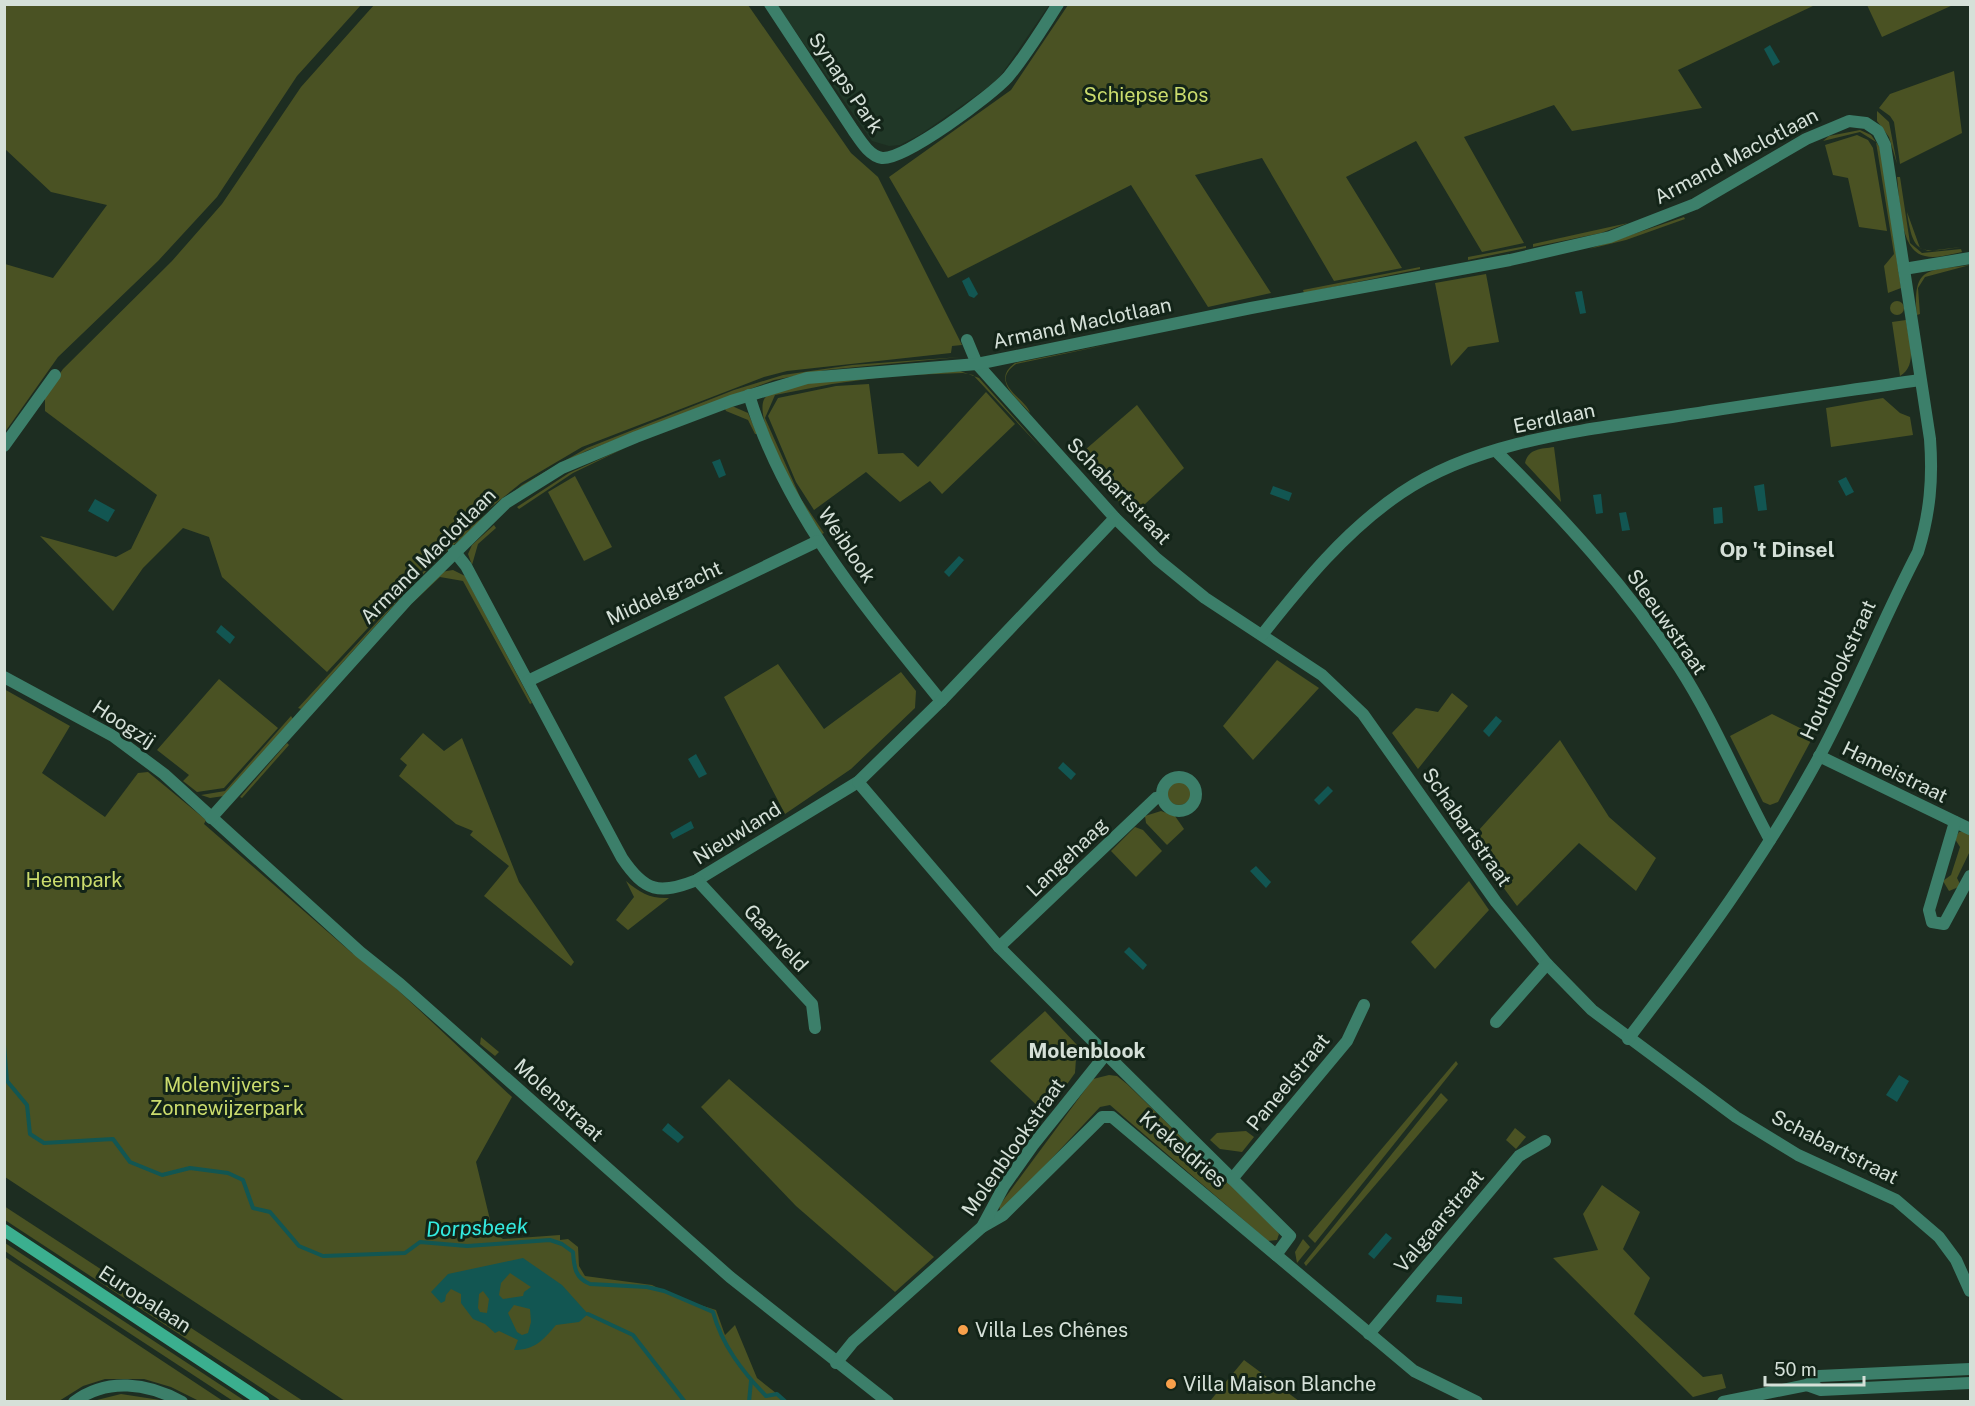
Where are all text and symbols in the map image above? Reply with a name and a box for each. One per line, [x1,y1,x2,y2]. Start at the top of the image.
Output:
street label: Synaps Park [804,28,888,138]
park label: Schiepse Bos [1084,83,1208,107]
street label: Armand Maclotlaan [1650,103,1822,209]
street label: Armand Maclotlaan [991,292,1173,354]
street label: Eerdlaan [1511,398,1597,438]
street label: Schabartstraat [1062,433,1176,549]
street label: Armand Maclotlaan [355,483,501,629]
street label: Weiblook [813,503,881,587]
district label: Op 't Dinsel [1719,537,1835,562]
street label: Middelgracht [602,556,726,630]
street label: Sleeuwstraat [1622,565,1712,679]
street label: Houtblookstraat [1795,596,1881,744]
street label: Hoogzij [88,695,160,753]
street label: Hameistraat [1838,736,1952,808]
street label: Schabartstraat [1417,763,1517,891]
street label: Nieuwland [689,797,785,869]
street label: Langehaag [1022,812,1112,902]
park label: Heempark [25,868,123,892]
street label: Gaarveld [739,899,813,977]
street label: Paneelstraat [1242,1029,1334,1135]
district label: Molenblook [1028,1038,1146,1063]
street label: Molenstraat [509,1054,609,1146]
park label: Molenvijvers - Zonnewijzerpark [150,1073,304,1120]
street label: Molenblookstraat [956,1073,1070,1221]
street label: Schabartstraat [1767,1105,1903,1189]
street label: Krekeldries [1134,1106,1232,1192]
street label: Valgaarstraat [1389,1165,1489,1277]
water label: Dorpsbeek [426,1213,529,1242]
street label: Europalaan [94,1260,196,1338]
place label: Villa Les Chênes [975,1318,1128,1342]
marker: Villa Les Chênes [956,1323,970,1337]
scale bar [1765,1349,1864,1387]
text: 50 m [1774,1359,1817,1380]
place label: Villa Maison Blanche [1183,1372,1376,1396]
marker: Villa Maison Blanche [1164,1377,1178,1391]

